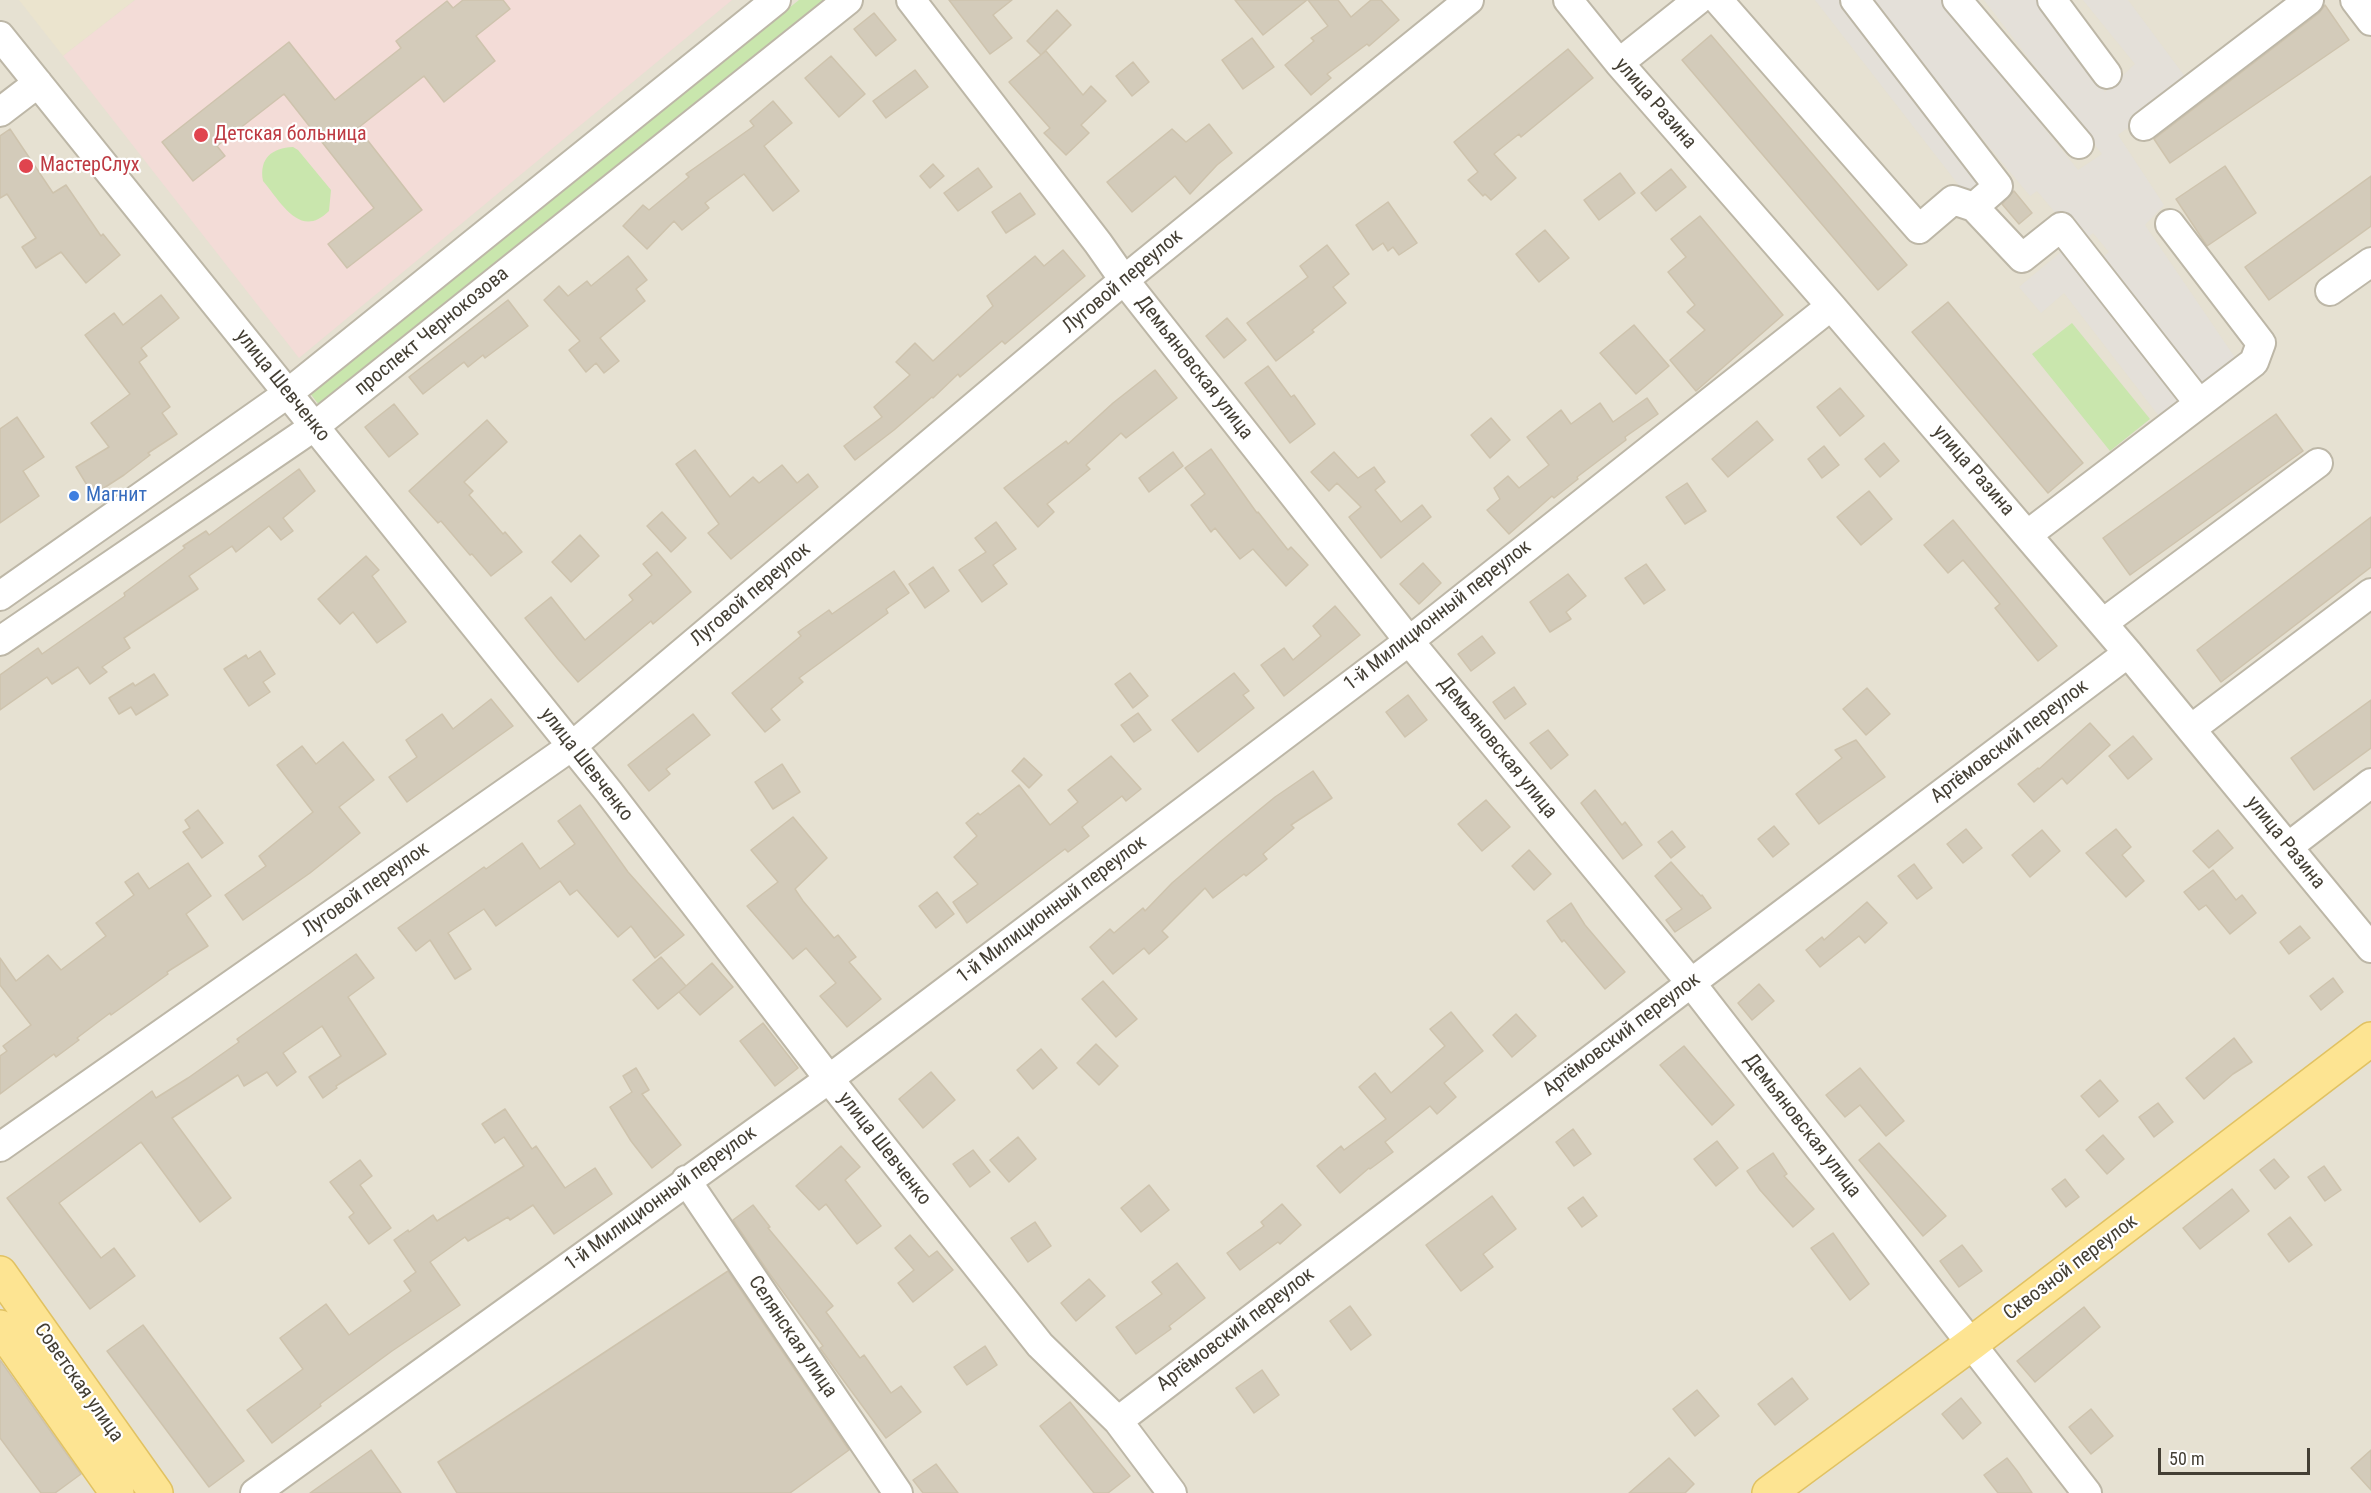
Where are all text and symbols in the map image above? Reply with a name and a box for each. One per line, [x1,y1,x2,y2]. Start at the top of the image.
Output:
street label: улица Разина [1609,54,1701,154]
place label: Детская больница [214,123,367,147]
marker: Детская больница [192,126,210,144]
place label: МастерСлух [40,154,140,178]
marker: МастерСлух [17,157,35,175]
street label: Луговой переулок [1058,225,1188,339]
street label: проспект Чернокозова [350,263,514,401]
street label: Демьяновская улица [1130,291,1258,445]
street label: улица Шевченко [229,325,335,447]
street label: улица Разина [1927,421,2019,521]
place label: Магнит [86,484,147,508]
marker: Магнит [67,489,81,503]
street label: 1-й Милиционный переулок [1340,535,1536,697]
street label: Луговой переулок [686,538,816,652]
street label: Демьяновская улица [1432,672,1562,824]
street label: Артёмовский переулок [1927,675,2093,809]
street label: улица Шевченко [534,704,638,826]
street label: улица Разина [2240,792,2330,894]
street label: 1-й Милиционный переулок [952,831,1152,989]
street label: Луговой переулок [298,837,434,943]
street label: Артёмовский переулок [1539,968,1705,1102]
street label: Демьяновская улица [1738,1049,1866,1203]
street label: улица Шевченко [832,1088,936,1210]
street label: 1-й Милиционный переулок [560,1121,762,1277]
street label: Сквозной переулок [1999,1210,2143,1326]
street label: Артёмовский переулок [1153,1263,1319,1397]
street label: Селянская улица [742,1272,842,1402]
street label: Советская улица [28,1319,128,1447]
scale bar [2161,1436,2312,1474]
text: 50 m [2169,1448,2204,1469]

